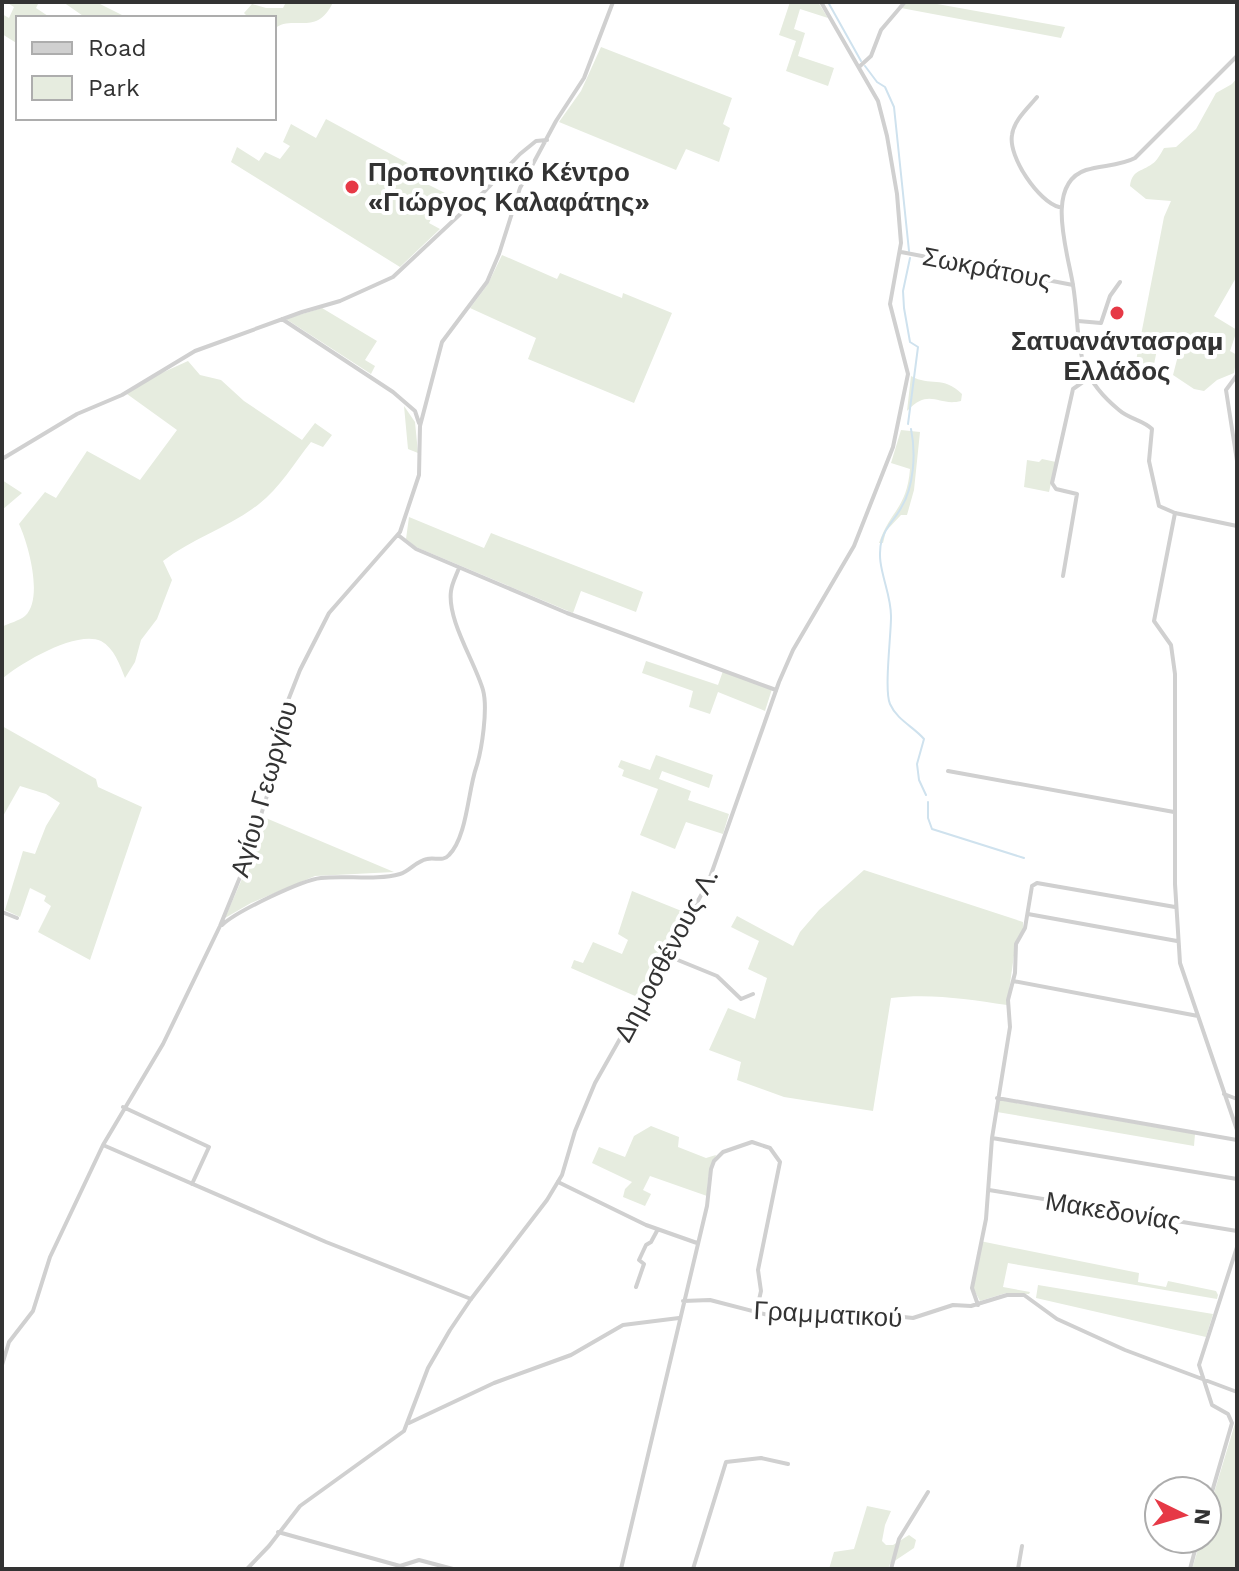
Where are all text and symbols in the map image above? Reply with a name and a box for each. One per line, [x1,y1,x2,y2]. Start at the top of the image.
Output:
legend [16,16,276,120]
text: Road [88,34,147,62]
text: Park [88,74,140,102]
place label: Προπονητικό Κέντρο «Γιώργος Καλαφάτης» [368,157,650,217]
marker: Προπονητικό Κέντρο «Γιώργος Καλαφάτης» [343,178,361,196]
street label: Σωκράτους [920,241,1054,295]
marker: Σατυανάντασραμ Ελλάδος [1108,304,1126,322]
place label: Σατυανάντασραμ Ελλάδος [1011,326,1223,386]
street label: Αγίου Γεωργίου [225,698,303,880]
street label: Δημοσθένους Λ. [608,863,724,1047]
street label: Μακεδονίας [1043,1186,1183,1236]
street label: Γραμματικού [753,1295,903,1333]
north arrow [1143,1475,1223,1555]
text: N [1189,1507,1216,1526]

